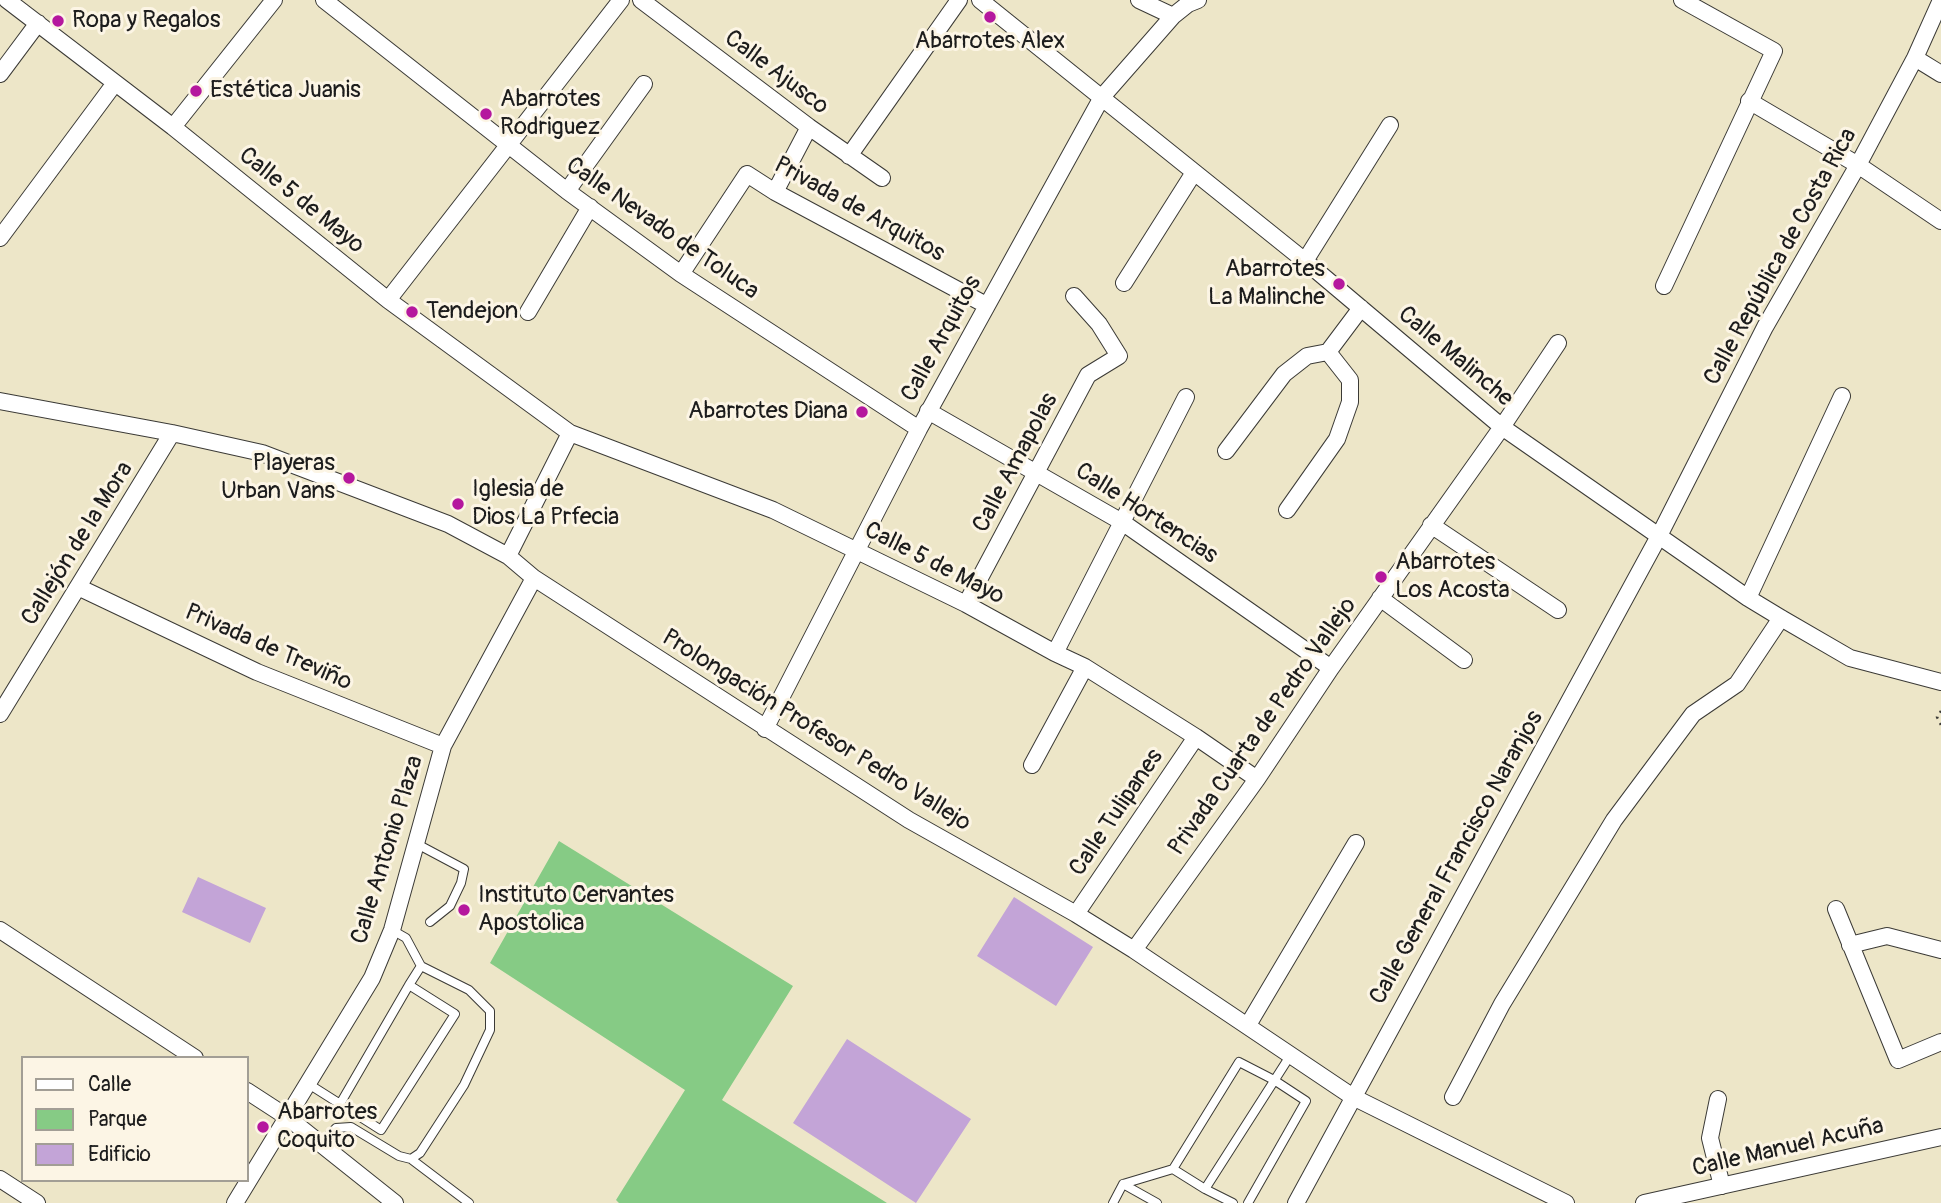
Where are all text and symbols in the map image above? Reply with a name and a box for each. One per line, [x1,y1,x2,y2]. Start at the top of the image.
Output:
place label: Ropa y Regalos [72,7,220,35]
marker: Abarrotes Alex [982,9,998,25]
marker: Ropa y Regalos [50,13,66,29]
street label: Calle Ajusco [718,25,834,121]
place label: Abarrotes Alex [915,28,1065,56]
place label: Estética Juanis [210,77,361,105]
marker: Estética Juanis [188,83,204,99]
place label: Abarrotes Rodriguez [500,86,600,142]
marker: Abarrotes Rodriguez [478,106,494,122]
street label: Calle República de Costa Rica [1698,124,1864,390]
street label: Calle 5 de Mayo [232,142,370,260]
street label: Calle Nevado de Toluca [560,151,764,307]
street label: Privada de Arquitos [769,151,949,269]
place label: Abarrotes La Malinche [1208,256,1325,312]
street label: Calle Arquitos [896,271,988,407]
marker: Abarrotes La Malinche [1331,276,1347,292]
place label: Tendejon [426,298,518,326]
street label: Calle Malinche [1392,300,1518,414]
marker: Tendejon [404,304,420,320]
street label: Calle Amapolas [967,388,1065,538]
place label: Abarrotes Diana [688,398,848,426]
marker: Abarrotes Diana [854,404,870,420]
place label: Playeras Urban Vans [221,450,335,506]
street label: Callejón de la Mora [16,457,140,631]
street label: Calle Hortencias [1069,457,1223,571]
marker: Playeras Urban Vans [341,470,357,486]
place label: Iglesia de Dios La Prfecia [472,476,619,532]
marker: Iglesia de Dios La Prfecia [450,496,466,512]
street label: Calle 5 de Mayo [859,516,1009,612]
place label: Abarrotes Los Acosta [1395,549,1510,605]
marker: Abarrotes Los Acosta [1373,569,1389,585]
street label: Privada Cuarta de Pedro Vallejo [1163,592,1363,862]
street label: Privada de Treviño [180,598,356,698]
street label: Prolongación Profesor Pedro Vallejo [656,624,976,838]
street label: Calle General Francisco Naranjos [1364,706,1550,1010]
street label: Calle Tulipanes [1064,744,1170,882]
street label: Calle Antonio Plaza [346,752,430,948]
place label: Instituto Cervantes Apostolica [478,882,674,938]
marker: Instituto Cervantes Apostolica [456,902,472,918]
legend [21,1056,248,1182]
text: Calle [88,1071,131,1098]
place label: Abarrotes Coquito [277,1099,377,1155]
text: Parque [88,1106,147,1133]
street label: Calle Manuel Acuña [1690,1112,1886,1184]
marker: Abarrotes Coquito [255,1119,271,1135]
text: Edificio [88,1141,151,1168]

